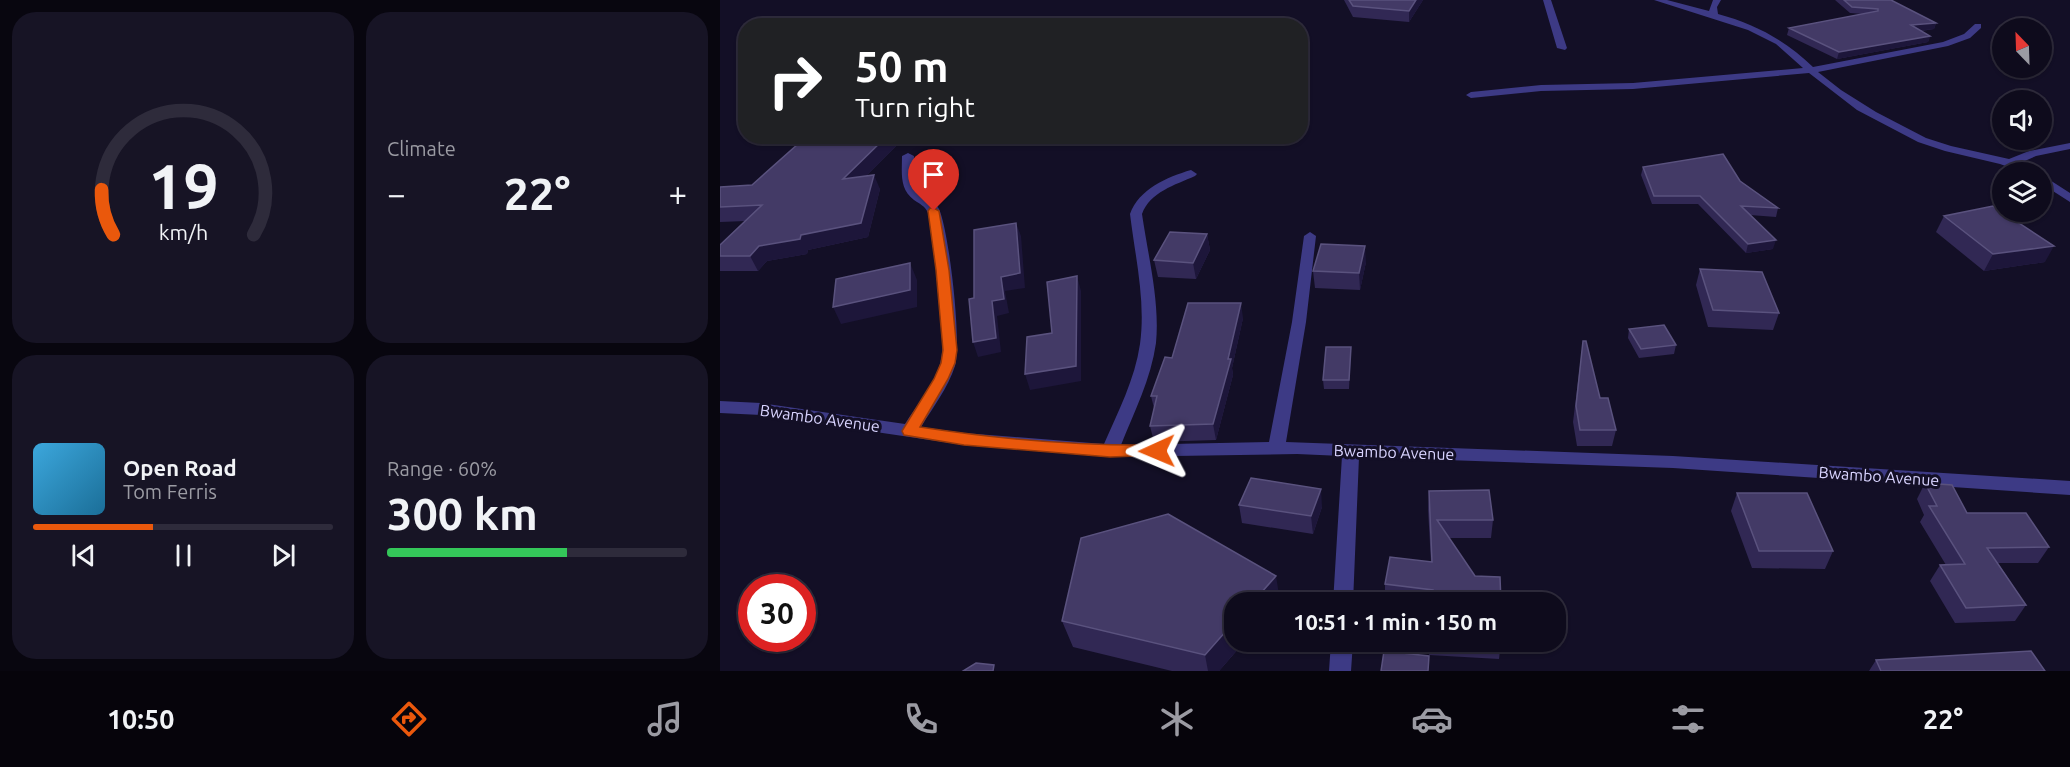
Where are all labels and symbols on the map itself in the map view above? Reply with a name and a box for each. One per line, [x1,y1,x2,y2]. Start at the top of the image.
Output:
north arrow [1992,18,2052,78]
pin [908,149,959,211]
street label: Bwambo Avenue [759,401,881,435]
position arrow [1125,419,1189,483]
street label: Bwambo Avenue [1333,441,1455,463]
street label: Bwambo Avenue [1818,463,1940,489]
speed limit sign: 30 [738,574,816,652]

